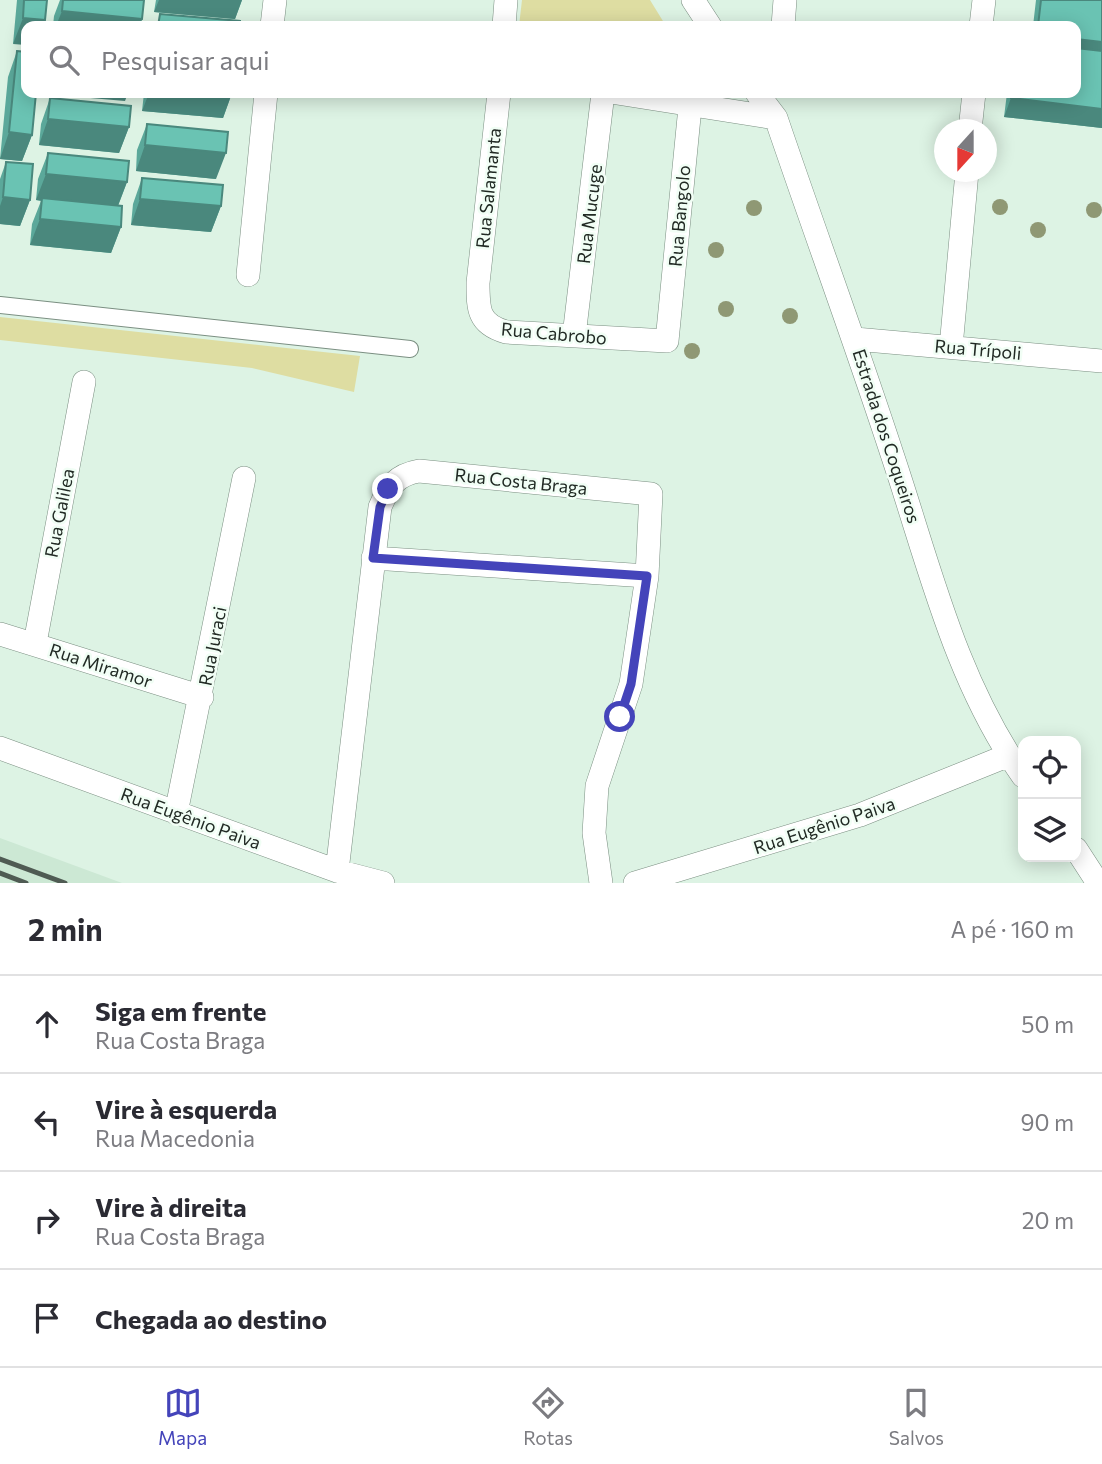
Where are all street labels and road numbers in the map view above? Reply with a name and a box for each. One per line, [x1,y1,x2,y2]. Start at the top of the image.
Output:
street label: Rua Salamanta [471,127,505,249]
street label: Rua Mucuge [572,163,606,265]
street label: Rua Bangolo [664,164,694,268]
street label: Rua Cabrobo [500,317,608,349]
street label: Rua Trípoli [934,334,1022,364]
street label: Estrada dos Coqueiros [848,346,926,526]
street label: Rua Costa Braga [454,463,588,499]
street label: Rua Galilea [40,467,78,559]
street label: Rua Juraci [194,605,230,687]
street label: Rua Miramor [47,638,155,692]
street label: Rua Eugênio Paiva [118,782,264,854]
street label: Rua Eugênio Paiva [750,792,898,858]

